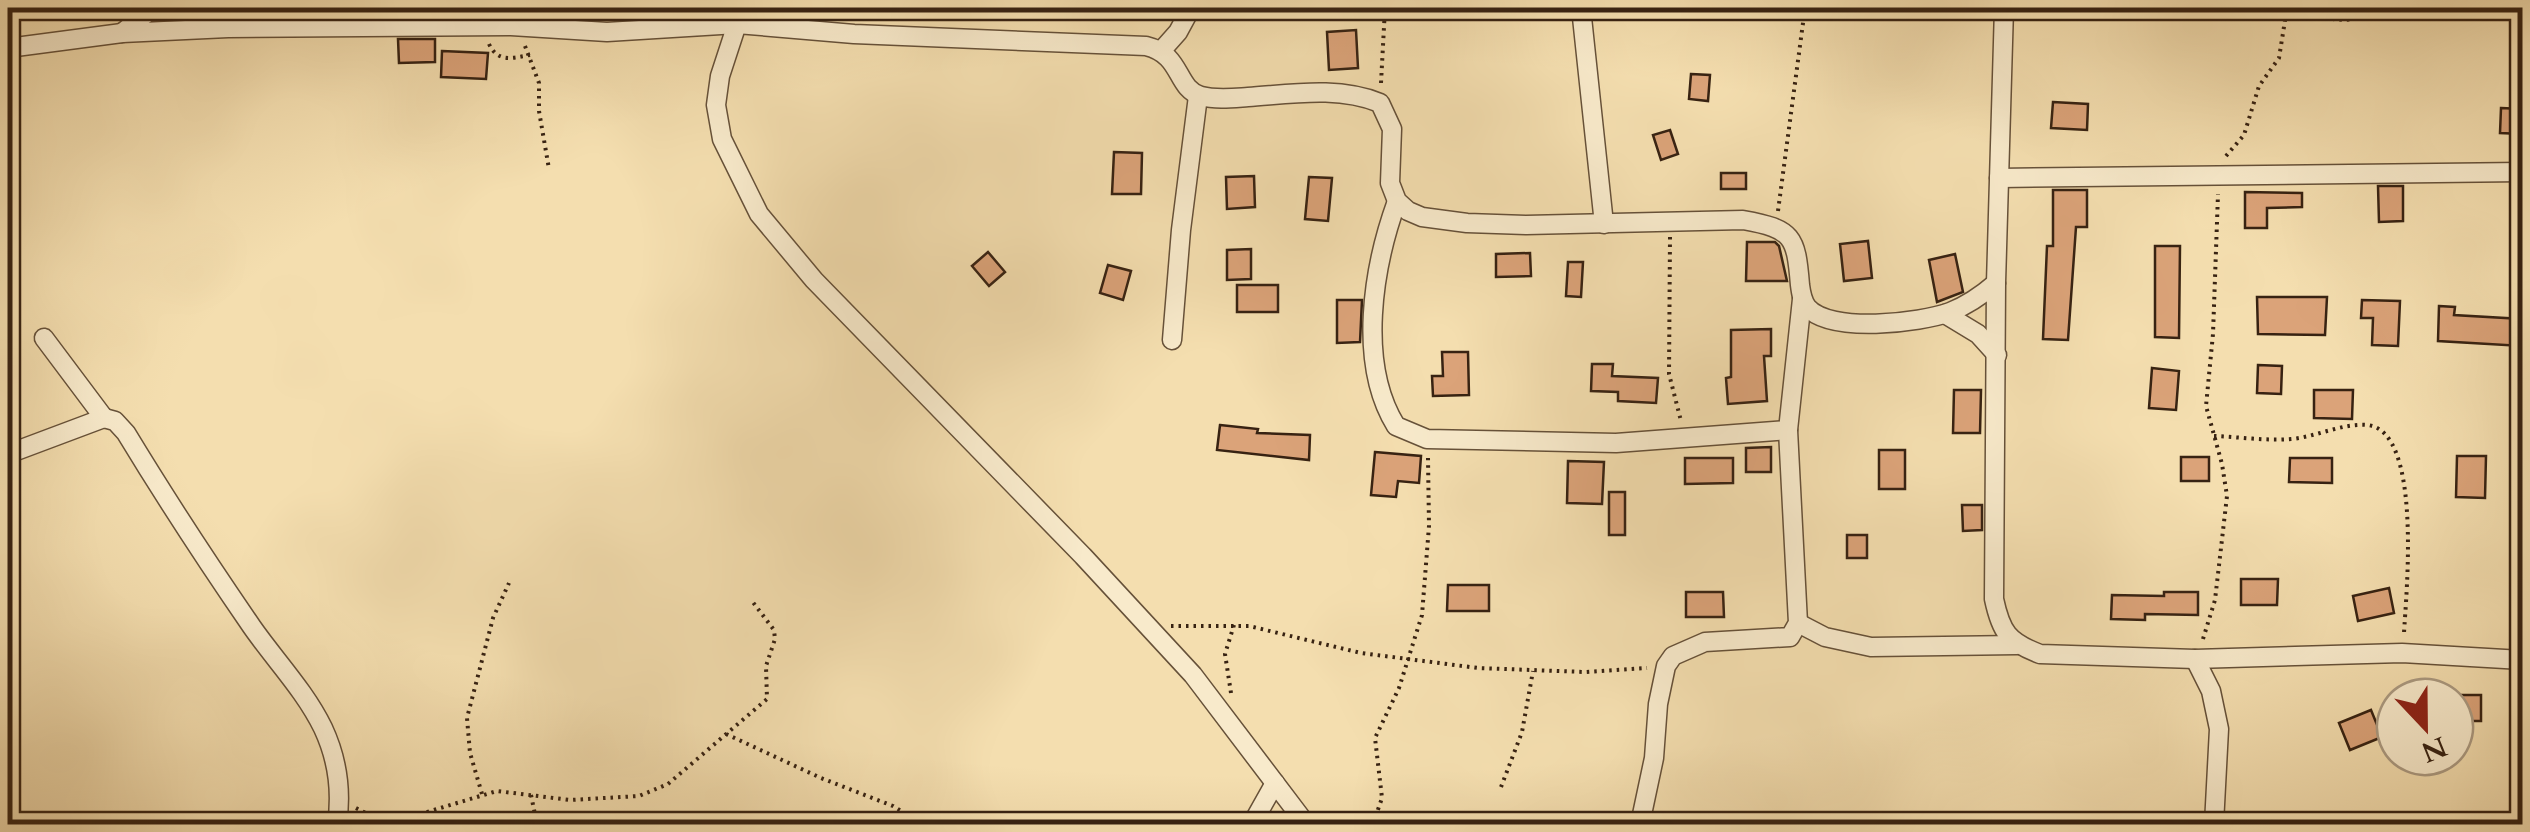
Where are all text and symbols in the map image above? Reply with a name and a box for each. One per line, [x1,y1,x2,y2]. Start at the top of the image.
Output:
north arrow [2375,677,2475,777]
text: N [2416,727,2452,771]

